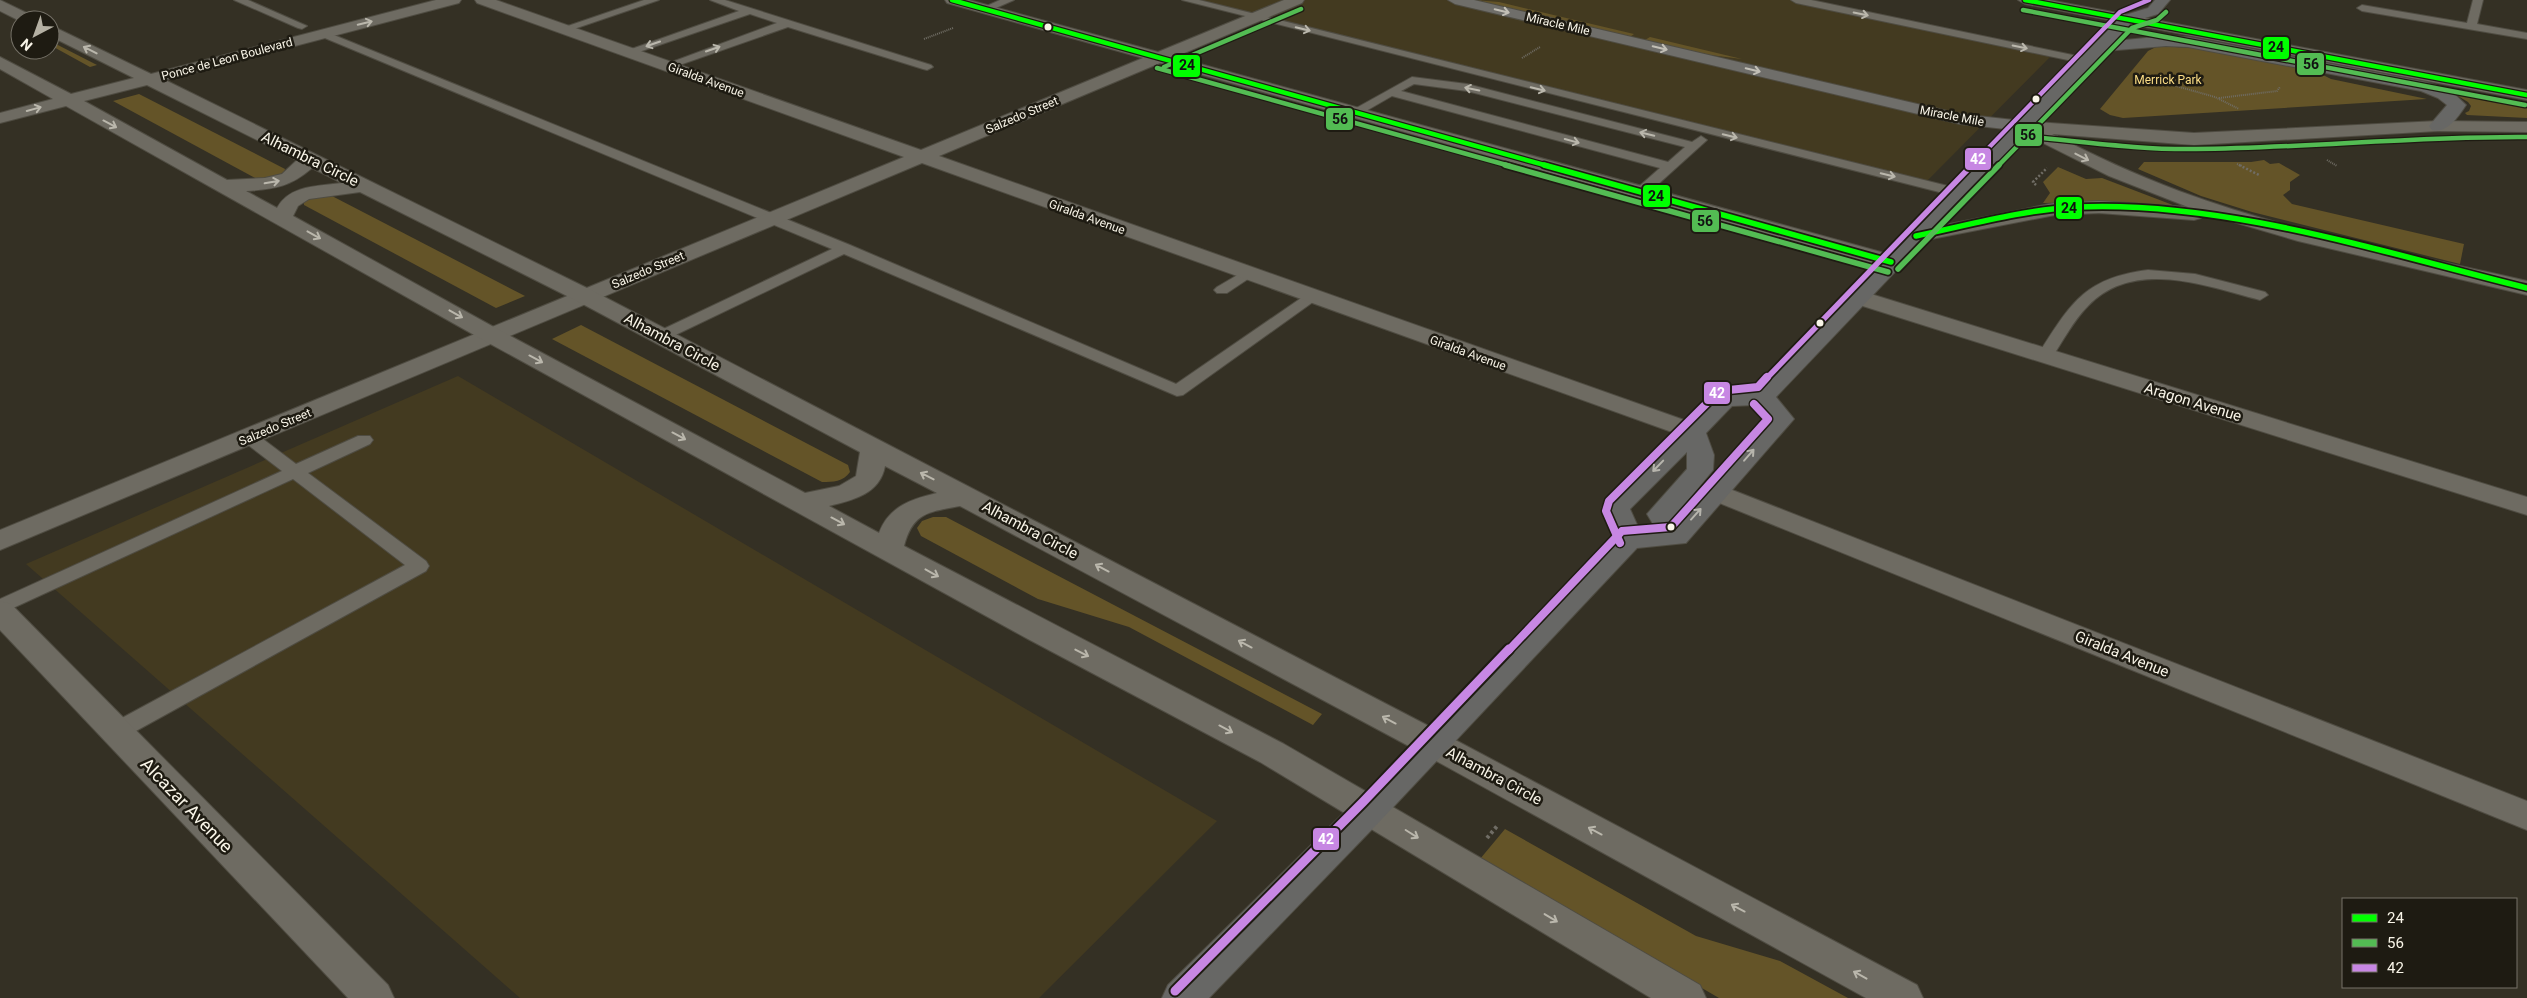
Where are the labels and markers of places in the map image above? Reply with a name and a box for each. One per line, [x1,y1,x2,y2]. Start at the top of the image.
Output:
unlabelled marker [1043,22,1053,32]
unlabelled marker [2031,94,2041,104]
unlabelled marker [1815,318,1825,328]
unlabelled marker [1666,522,1676,532]

